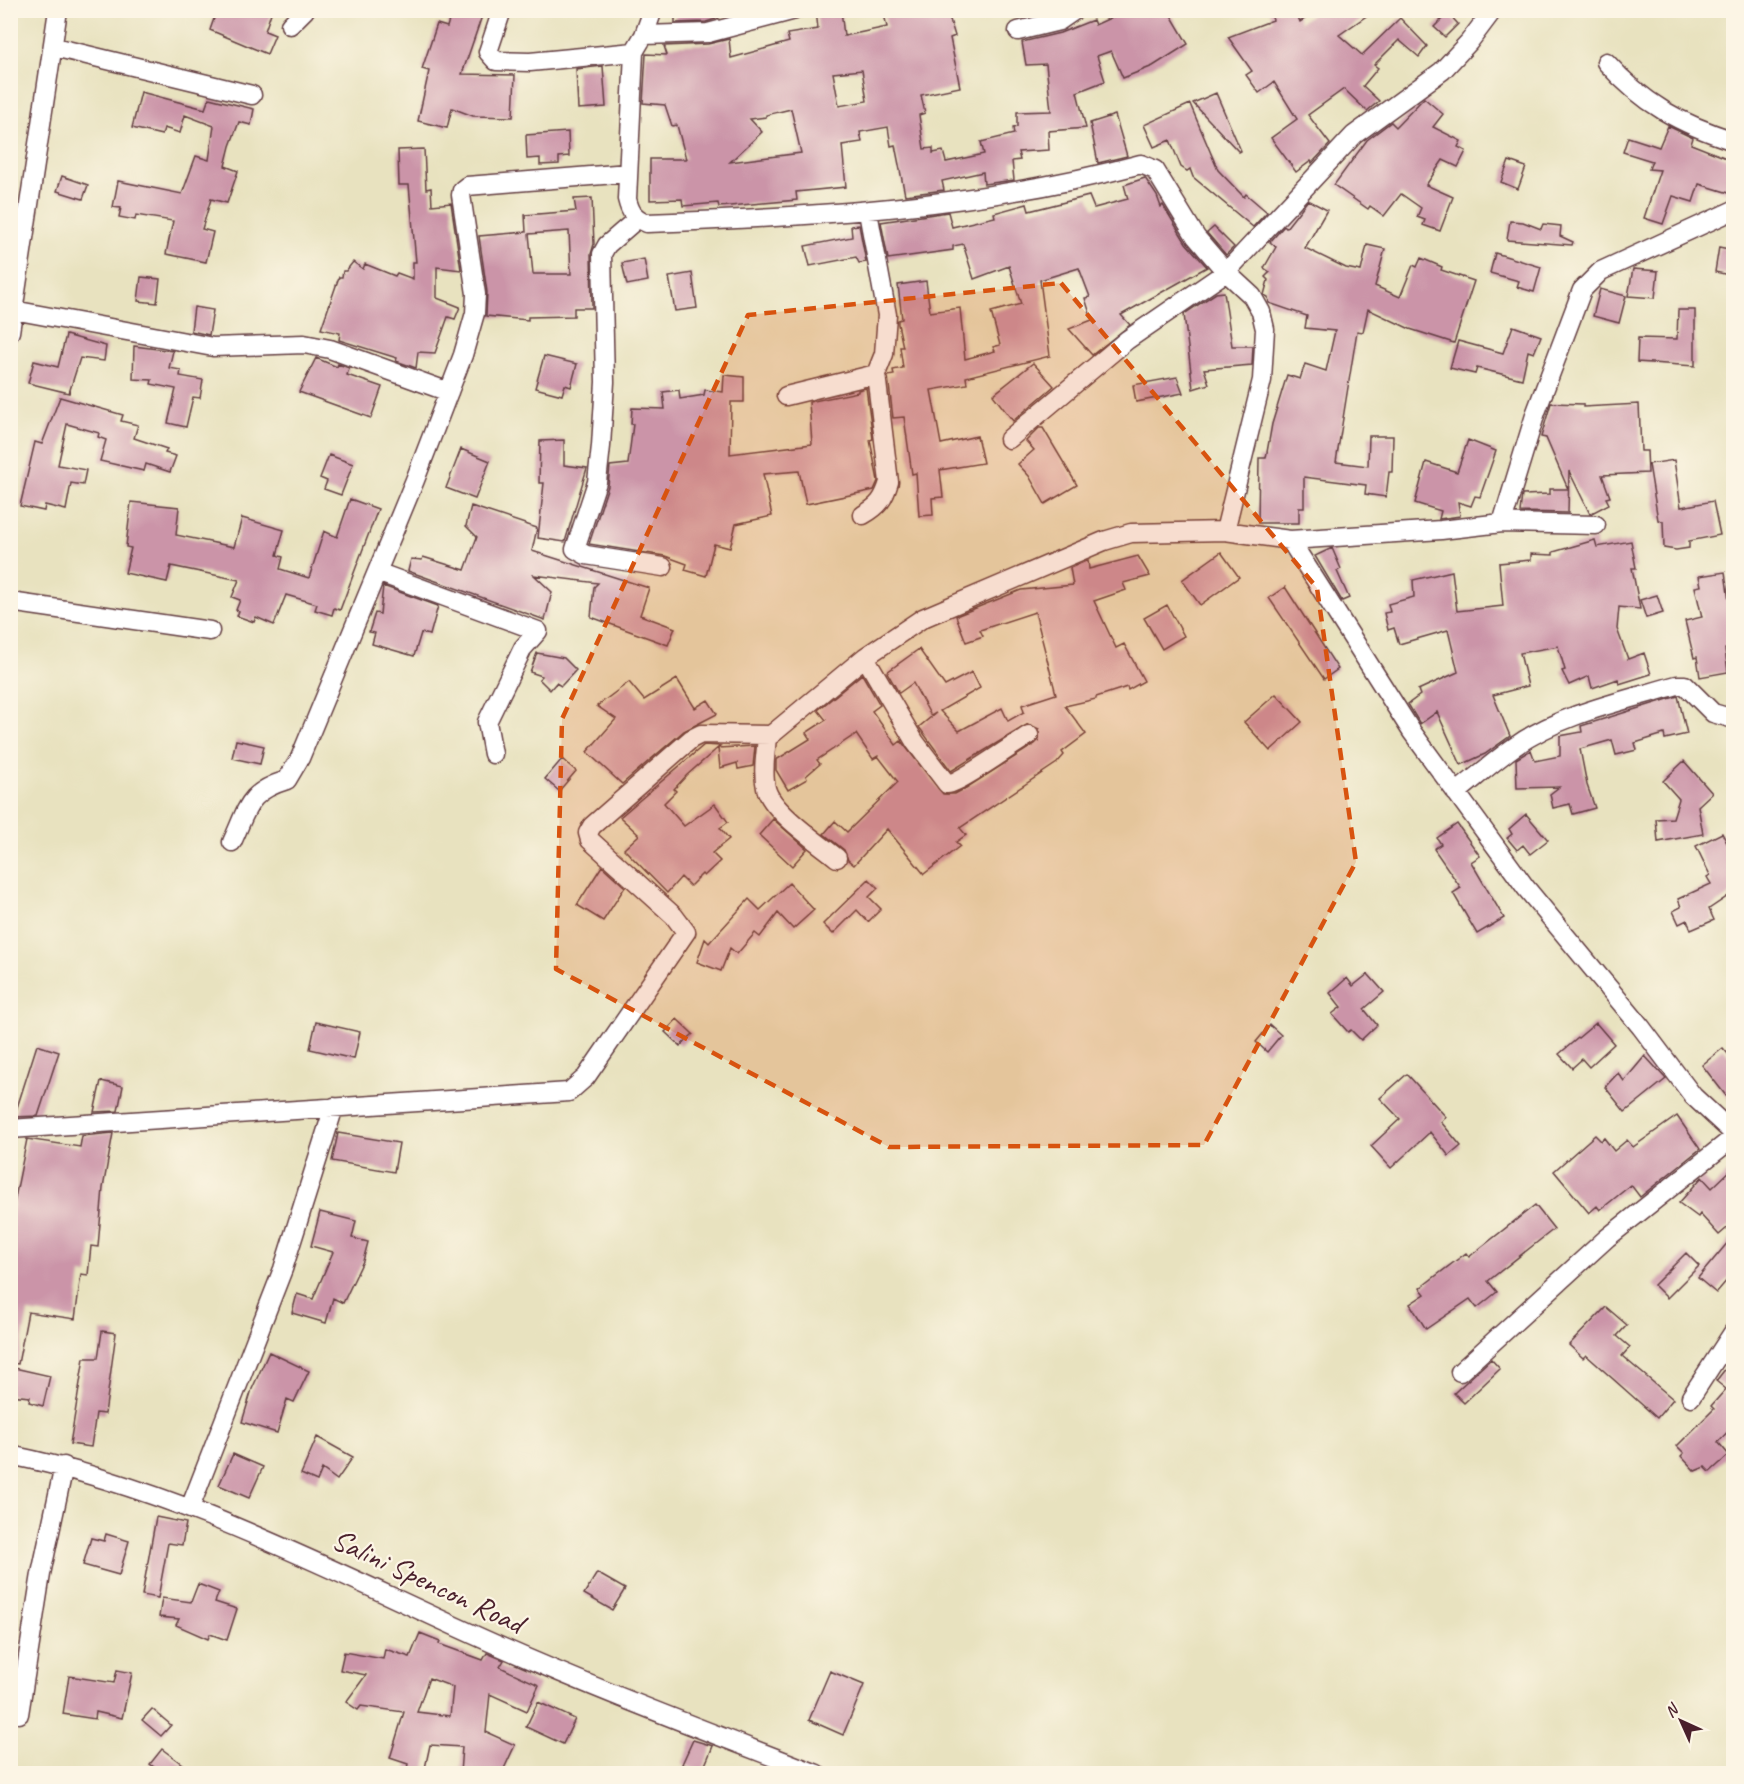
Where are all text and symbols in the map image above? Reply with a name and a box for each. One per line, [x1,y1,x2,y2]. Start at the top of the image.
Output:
street label: Salini Spencon Road [326,1520,534,1644]
north arrow [1651,1691,1711,1751]
text: N [1661,1698,1684,1722]

